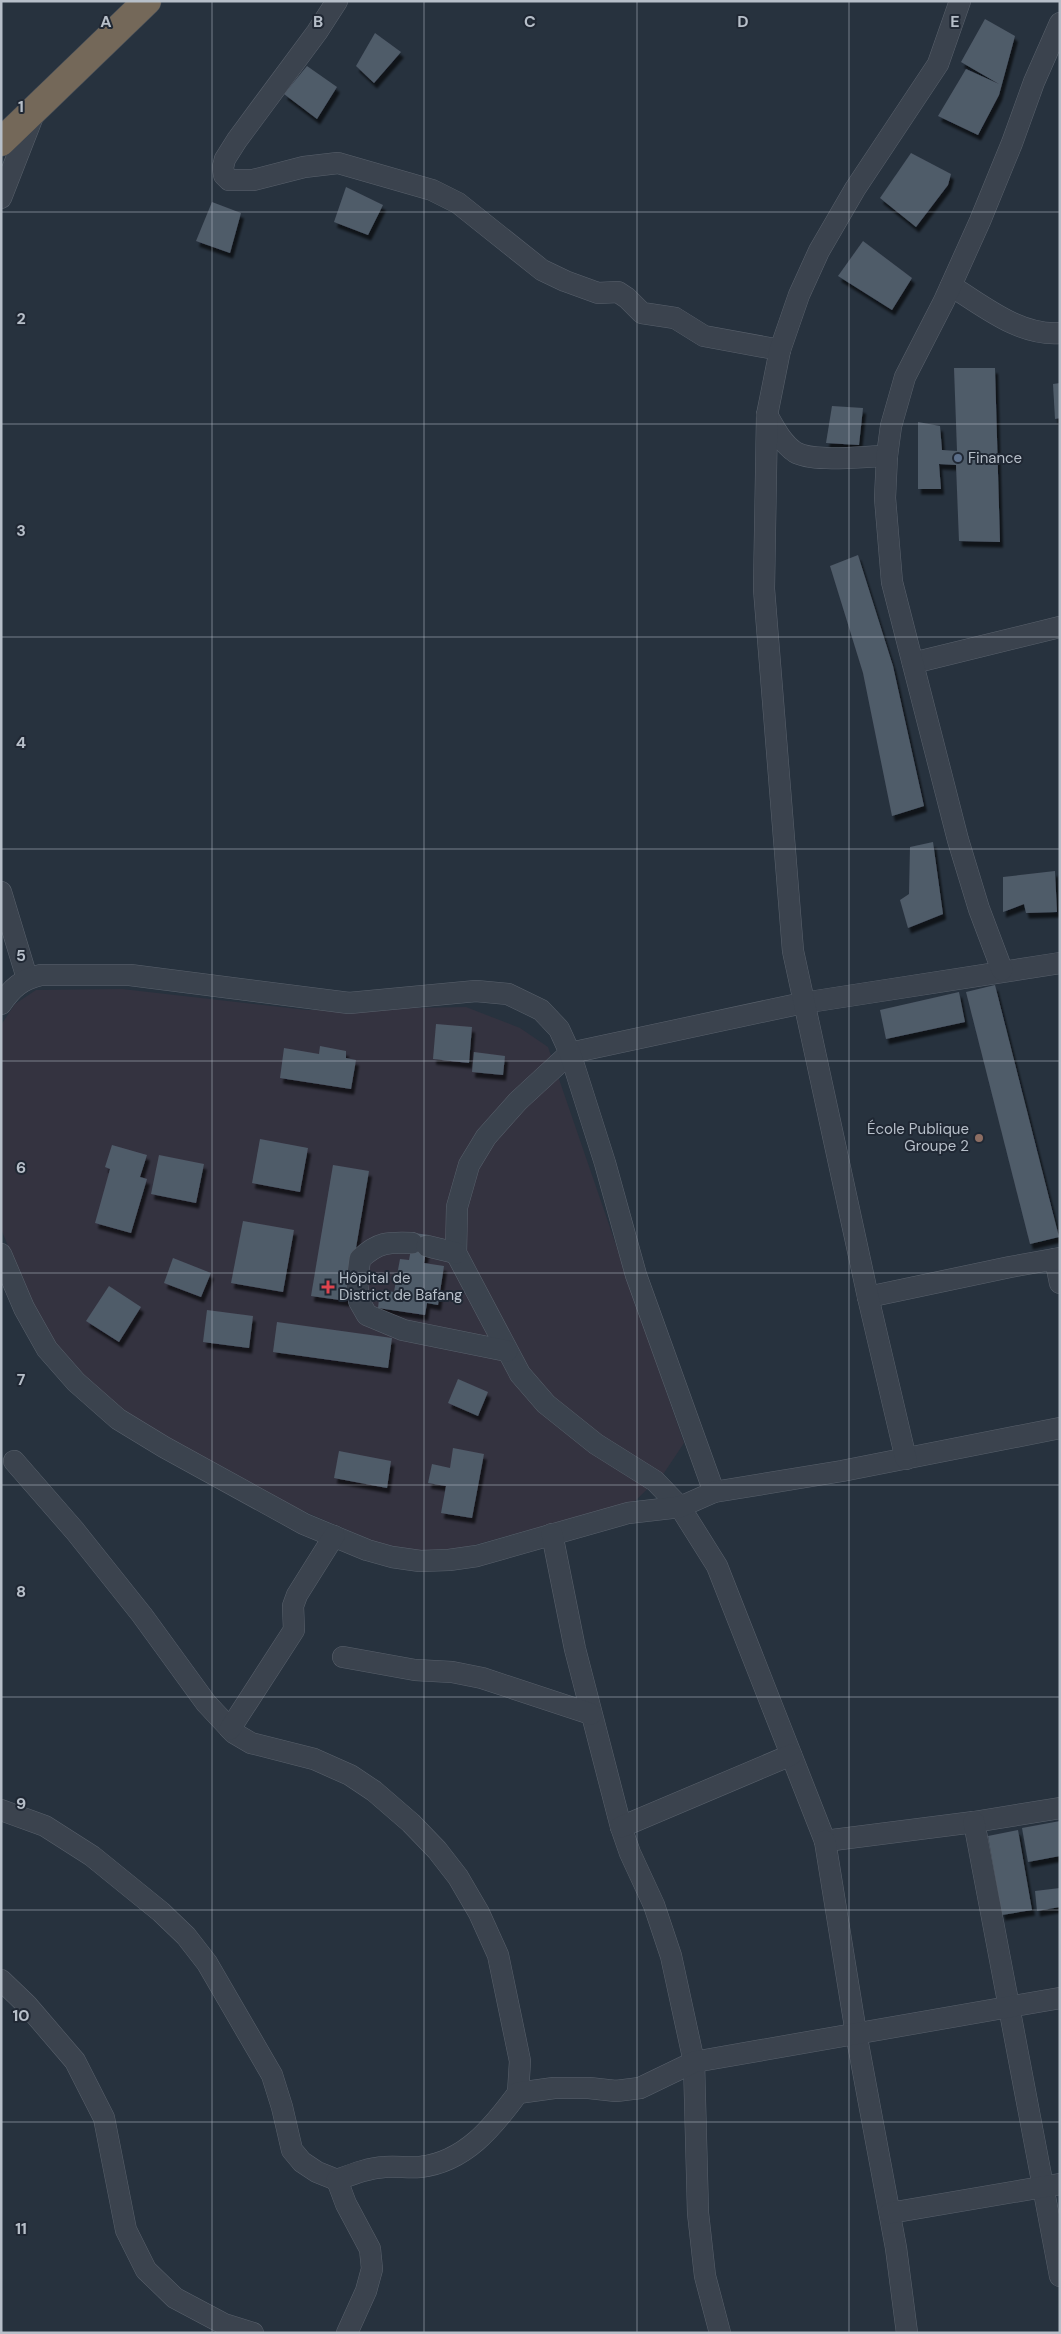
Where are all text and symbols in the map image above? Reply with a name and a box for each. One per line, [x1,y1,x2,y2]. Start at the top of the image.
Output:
text: A [100,11,112,32]
text: B [313,11,323,32]
text: C [524,11,536,32]
text: D [737,11,749,32]
text: E [950,11,960,32]
text: 1 [18,96,24,117]
text: 2 [16,308,26,329]
place label: Finance [968,448,1022,468]
marker: Finance [952,452,964,464]
text: 3 [16,520,26,541]
text: 4 [16,732,26,753]
text: 5 [16,945,26,966]
place label: École Publique Groupe 2 [867,1119,969,1156]
marker: École Publique Groupe 2 [973,1132,985,1144]
text: 6 [16,1157,26,1178]
place label: Hôpital de District de Bafang [339,1268,462,1305]
marker: Hôpital de District de Bafang [321,1280,335,1294]
text: 7 [17,1369,26,1390]
text: 8 [16,1581,26,1602]
text: 9 [16,1793,26,1814]
text: 10 [12,2005,30,2026]
text: 11 [15,2218,27,2239]

